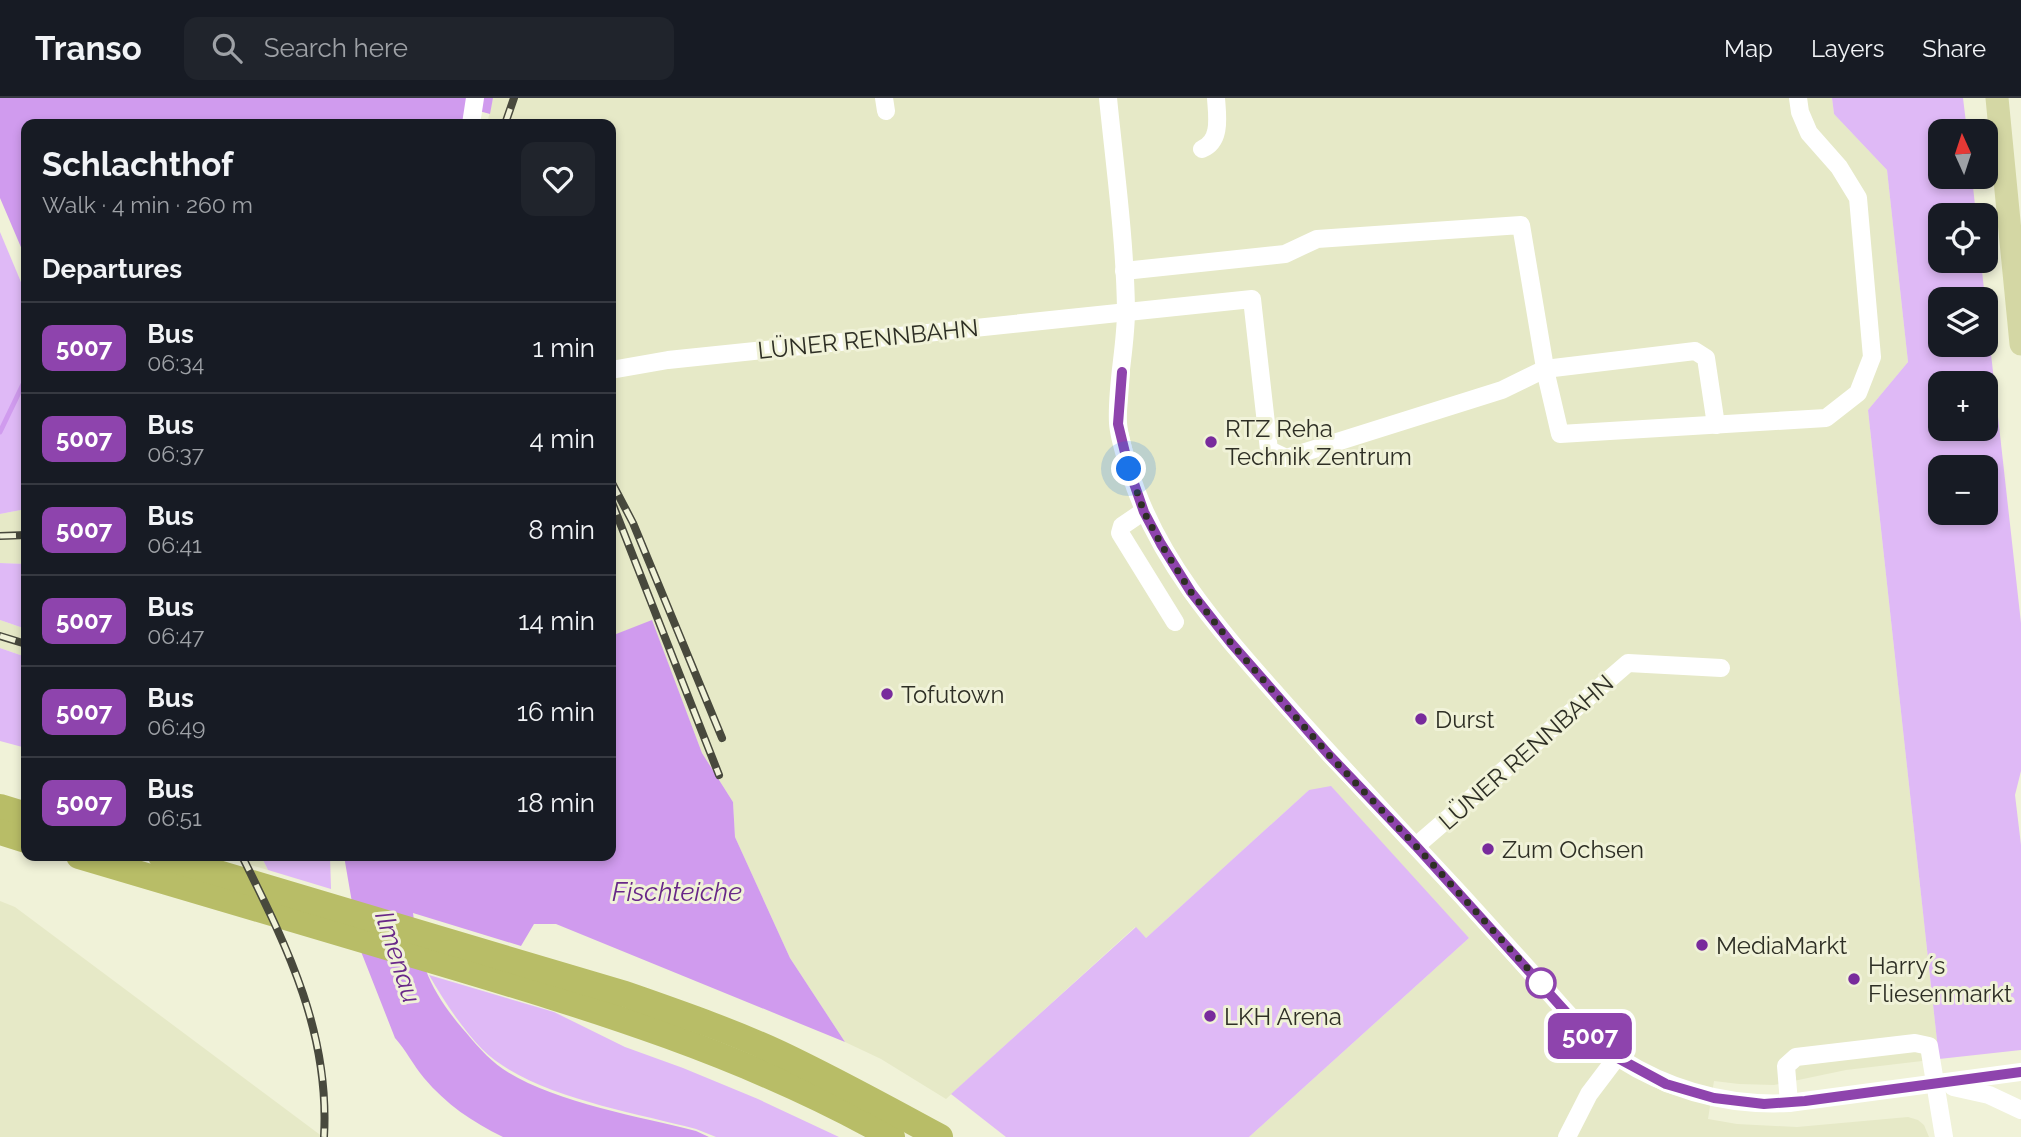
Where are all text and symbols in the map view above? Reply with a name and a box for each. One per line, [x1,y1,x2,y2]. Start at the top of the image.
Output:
search box [184,17,674,80]
text: Transo [35,29,142,68]
icon: search [208,29,246,67]
text: Search here [264,33,408,63]
text: Map [1724,34,1773,63]
text: Layers [1811,34,1884,63]
text: Share [1922,34,1986,63]
north arrow [1928,119,1998,189]
map controls [1928,119,1998,525]
button: heart [521,142,595,216]
text: Schlachthof [42,145,233,184]
text: Walk · 4 min · 260 m [42,191,253,218]
button: locate [1928,203,1998,273]
text: Departures [42,254,182,284]
button: layers [1928,287,1998,357]
street label: LÜNER RENNBAHN [756,313,980,365]
text: Bus [147,319,194,349]
text: 5007 [56,333,112,362]
text: 1 min [533,333,595,363]
text: 06:34 [147,349,204,376]
button: + [1928,371,1998,441]
text: Bus [147,410,194,440]
place label: RTZ Reha Technik Zentrum [1225,414,1412,471]
text: 5007 [56,424,112,453]
text: 4 min [529,424,595,454]
marker: RTZ Reha Technik Zentrum [1203,434,1219,450]
text: 06:37 [147,440,204,467]
your location [1111,451,1146,486]
button: − [1928,455,1998,525]
text: Bus [147,501,194,531]
text: 5007 [56,515,112,544]
text: 8 min [528,515,595,545]
text: 06:41 [147,531,202,558]
text: Bus [147,592,194,622]
text: 5007 [56,606,112,635]
text: 14 min [518,606,595,636]
text: 06:47 [147,622,204,649]
street label: LÜNER RENNBAHN [1433,668,1619,836]
place label: Tofutown [901,680,1004,709]
text: Bus [147,683,194,713]
marker: Tofutown [879,686,895,702]
text: 5007 [56,697,112,726]
text: 16 min [517,697,595,727]
place label: Durst [1435,705,1494,734]
marker: Durst [1413,711,1429,727]
text: 06:49 [147,713,206,740]
text: Bus [147,774,194,804]
text: 5007 [56,788,112,817]
text: 18 min [517,788,595,818]
text: 06:51 [147,804,202,831]
place label: Zum Ochsen [1502,835,1644,864]
marker: Zum Ochsen [1480,841,1496,857]
water label: Fischteiche [612,877,742,907]
water label: Ilmenau [369,907,427,1007]
place label: MediaMarkt [1716,931,1847,960]
marker: MediaMarkt [1694,937,1710,953]
place label: Harry´s Fliesenmarkt [1868,951,2012,1008]
unlabelled marker [1526,968,1556,998]
marker: Harry´s Fliesenmarkt [1846,971,1862,987]
place label: LKH Arena [1224,1002,1342,1031]
marker: LKH Arena [1202,1008,1218,1024]
line badge: 5007 [1541,1013,1639,1059]
text: 5007 [1562,1021,1618,1050]

